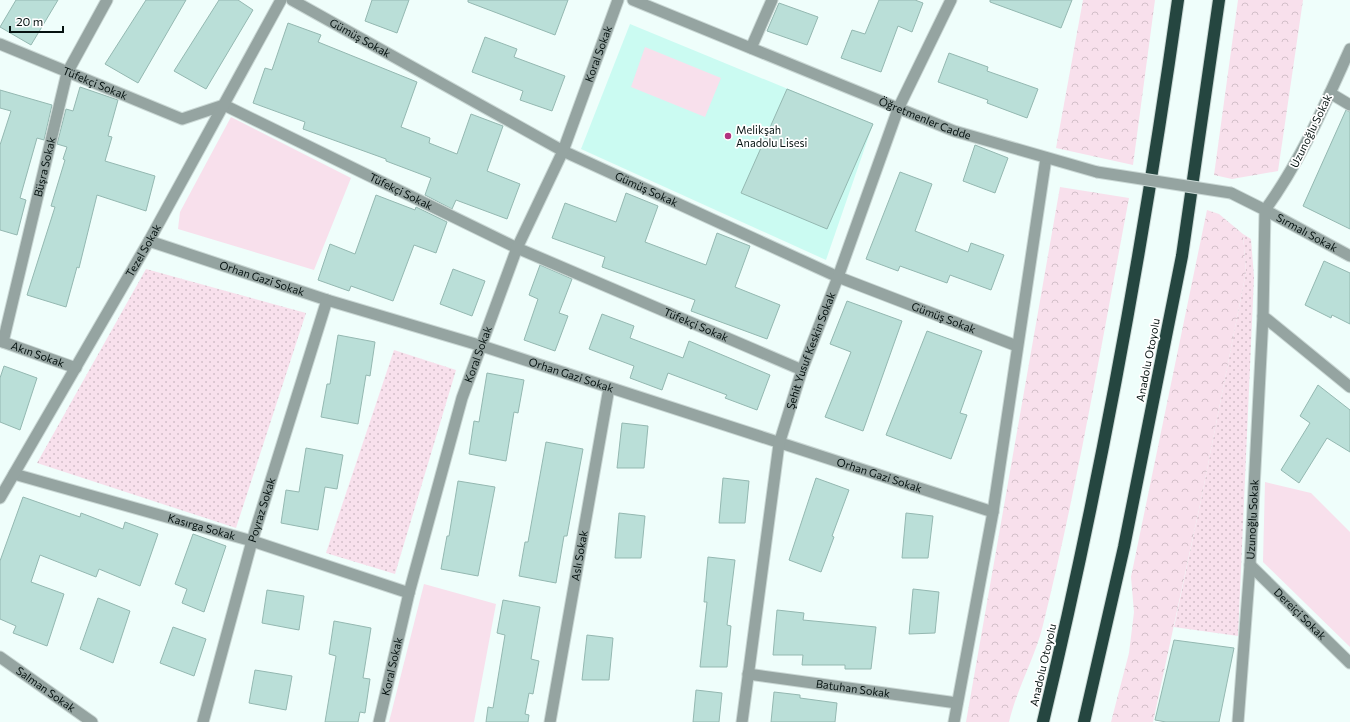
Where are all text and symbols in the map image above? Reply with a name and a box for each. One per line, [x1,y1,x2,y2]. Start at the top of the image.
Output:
scale bar [10,8,63,34]
text: 20 m [16,14,43,28]
street label: Gümüş Sokak [328,15,393,60]
street label: Koral Sokak [582,24,614,84]
street label: Tüfekçi Sokak [61,64,130,102]
street label: Uzunoğlu Sokak [1287,92,1334,170]
street label: Öğretmenler Cadde [877,93,973,142]
place label: Melikşah Anadolu Lisesi [736,123,808,149]
marker: Melikşah Anadolu Lisesi [723,131,733,141]
street label: Büşra Sokak [31,135,58,198]
street label: Gümüş Sokak [613,169,680,209]
street label: Tüfekçi Sokak [367,170,435,212]
street label: Sırmalı Sokak [1274,210,1340,254]
street label: Tezel Sokak [123,221,163,279]
street label: Orhan Gazi Sokak [218,258,306,298]
street label: Şehit Yusuf Keskin Sokak [783,290,838,411]
street label: Gümüş Sokak [910,299,978,336]
street label: Tüfekçi Sokak [662,305,731,344]
street label: Anadolu Otoyolu [1133,317,1162,403]
street label: Koral Sokak [461,324,494,384]
street label: Akın Sokak [10,338,66,369]
street label: Orhan Gazi Sokak [527,355,616,394]
street label: Orhan Gazi Sokak [835,455,924,495]
street label: Poyraz Sokak [245,476,277,544]
street label: Uzunoğlu Sokak [1243,479,1260,560]
street label: Kasırga Sokak [166,511,237,542]
street label: Aslı Sokak [568,529,590,582]
street label: Dereiçi Sokak [1272,585,1329,642]
street label: Anadolu Otoyolu [1027,622,1058,707]
street label: Koral Sokak [378,636,404,697]
street label: Salman Sokak [14,664,78,714]
street label: Batuhan Sokak [815,676,891,700]

